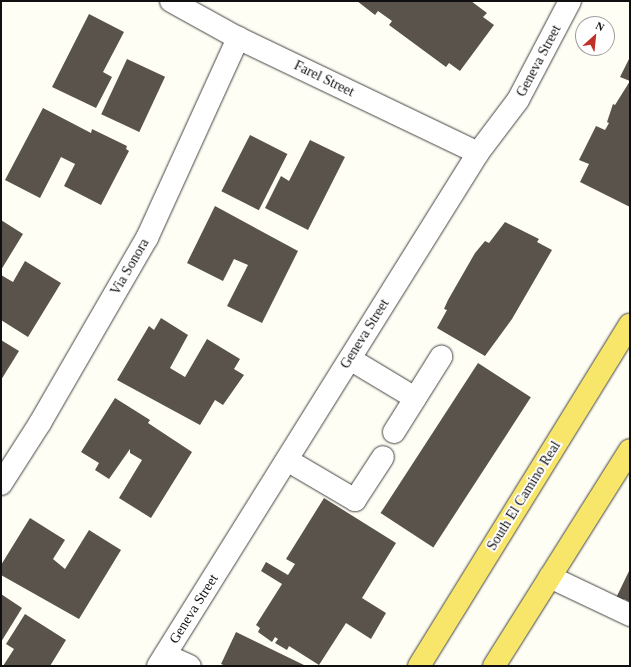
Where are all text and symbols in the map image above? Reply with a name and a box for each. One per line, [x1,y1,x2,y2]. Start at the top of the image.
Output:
north arrow [575,16,615,56]
text: N [594,19,606,33]
street label: Geneva Street [513,22,565,100]
street label: Farel Street [291,57,357,101]
street label: Via Sonora [107,236,153,298]
street label: Geneva Street [337,296,393,372]
street label: South El Camino Real [484,438,564,554]
street label: Geneva Street [166,571,222,647]

